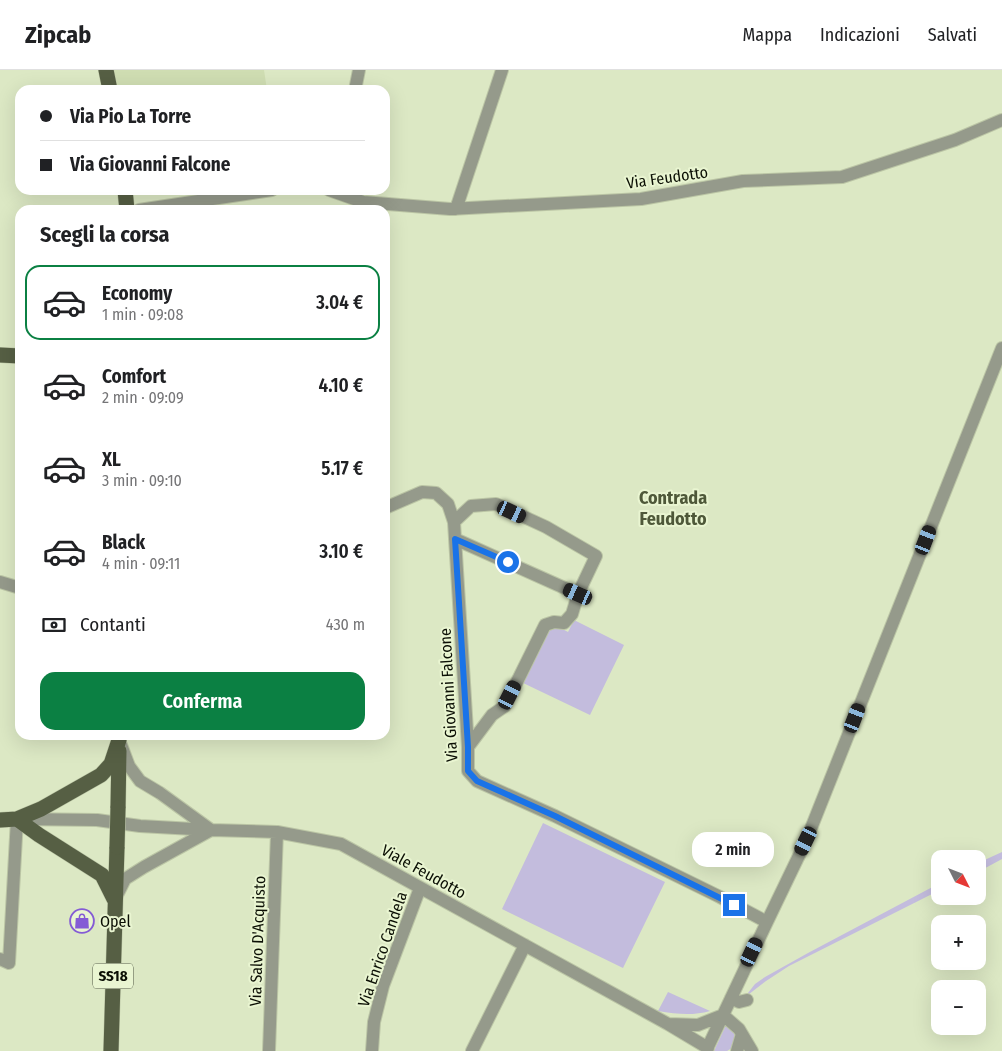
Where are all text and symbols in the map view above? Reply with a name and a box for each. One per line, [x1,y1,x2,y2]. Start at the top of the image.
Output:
text: Zipcab [25,21,91,49]
text: Mappa [743,24,792,46]
text: Indicazioni [820,24,900,46]
text: Salvati [928,24,977,46]
text: Via Pio La Torre [70,105,191,128]
text: Via Giovanni Falcone [70,153,230,176]
street label: Via Feudotto [625,162,709,193]
text: Scegli la corsa [40,221,170,248]
icon: car [42,280,87,325]
text: Economy [102,282,172,305]
text: 3.04 € [316,291,363,314]
text: 1 min · 09:08 [102,305,183,324]
icon: car [42,363,87,408]
text: Comfort [102,365,166,388]
text: 4.10 € [319,374,363,397]
text: 2 min · 09:09 [102,388,184,407]
icon: car [42,446,87,491]
text: XL [102,448,121,471]
text: 5.17 € [321,457,363,480]
text: 3 min · 09:10 [102,471,182,490]
district label: Contrada Feudotto [639,487,707,530]
car [495,499,528,525]
car [913,523,938,557]
icon: car [42,529,87,574]
text: Black [102,531,145,554]
text: 3.10 € [319,540,363,563]
route start [497,551,519,573]
text: 4 min · 09:11 [102,554,180,573]
car [561,581,594,607]
icon: cash [40,611,68,639]
text: Contanti [80,613,146,636]
text: 430 m [326,615,365,634]
street label: Via Giovanni Falcone [436,628,461,762]
button: Conferma [40,672,365,730]
car [496,678,523,712]
car [842,701,867,735]
car [792,824,819,858]
callout: 2 min [693,832,775,868]
street label: Viale Feudotto [378,840,469,903]
text: 2 min [715,840,751,859]
north arrow [931,850,986,905]
map controls [931,850,986,1035]
street label: Via Salvo D'Acquisto [246,875,269,1007]
street label: Via Enrico Candela [354,889,411,1009]
route end [723,894,745,916]
shop icon: Opel [69,908,95,934]
place label: Opel [100,912,131,931]
button: + [931,915,986,970]
car [738,935,765,969]
road number: SS18 [93,964,133,988]
button: − [931,980,986,1035]

